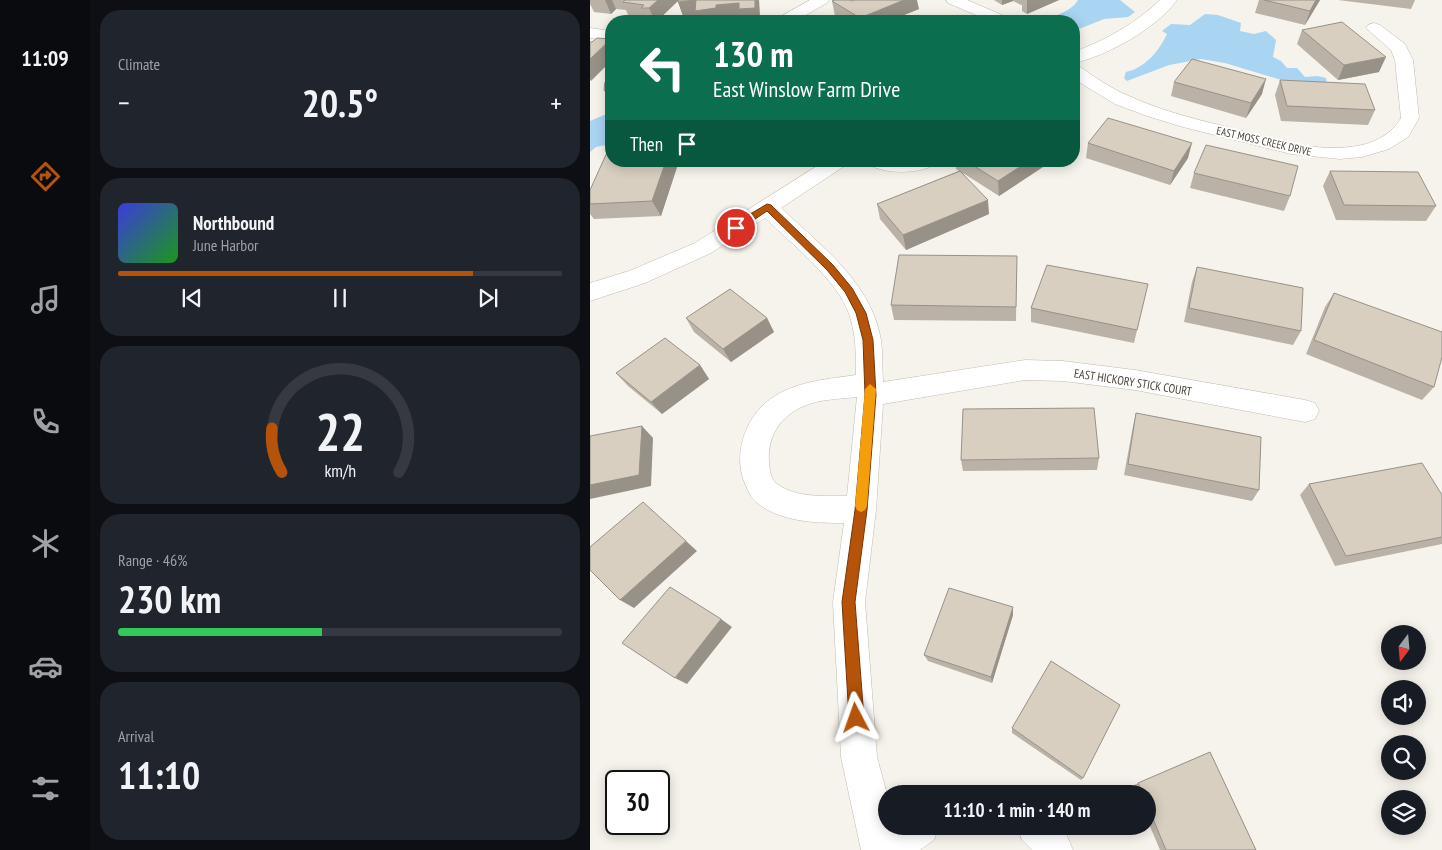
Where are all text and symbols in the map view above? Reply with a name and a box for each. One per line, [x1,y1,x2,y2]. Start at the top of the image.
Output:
text: 130 m [713,31,794,77]
icon: left [630,35,695,100]
text: 11:09 [21,44,69,72]
text: Climate [118,54,160,74]
text: East Winslow Farm Drive [713,75,900,103]
text: 20.5° [302,78,378,127]
text: − [118,84,130,121]
text: + [550,84,562,121]
street label: EAST MOSS CREEK DRIVE [1215,123,1313,159]
icon: arrive [673,130,701,158]
text: Then [630,132,663,156]
icon: directions [28,159,63,194]
pin [715,207,757,249]
text: Northbound [193,211,274,235]
icon: arrive [722,214,750,242]
text: June Harbor [193,235,258,255]
icon: music [28,282,63,317]
icon: previous [178,284,206,312]
icon: pause [326,284,354,312]
icon: next [474,284,502,312]
street label: EAST HICKORY STICK COURT [1073,365,1194,399]
text: 22 [315,398,365,465]
icon: phone [28,404,63,439]
text: km/h [324,459,356,482]
icon: climate [28,526,63,561]
text: Range · 46% [118,550,187,570]
text: 230 km [118,574,221,623]
north arrow [1381,625,1426,670]
map controls [1381,625,1426,835]
icon: car [28,649,63,684]
button: sound [1381,680,1426,725]
position arrow [829,691,881,743]
text: Arrival [118,726,154,746]
button: search [1381,735,1426,780]
text: 11:10 [118,750,200,799]
speed limit sign: 30 [605,770,670,835]
icon: filters [28,771,63,806]
button: layers [1381,790,1426,835]
text: 11:10 · 1 min · 140 m [944,798,1090,822]

